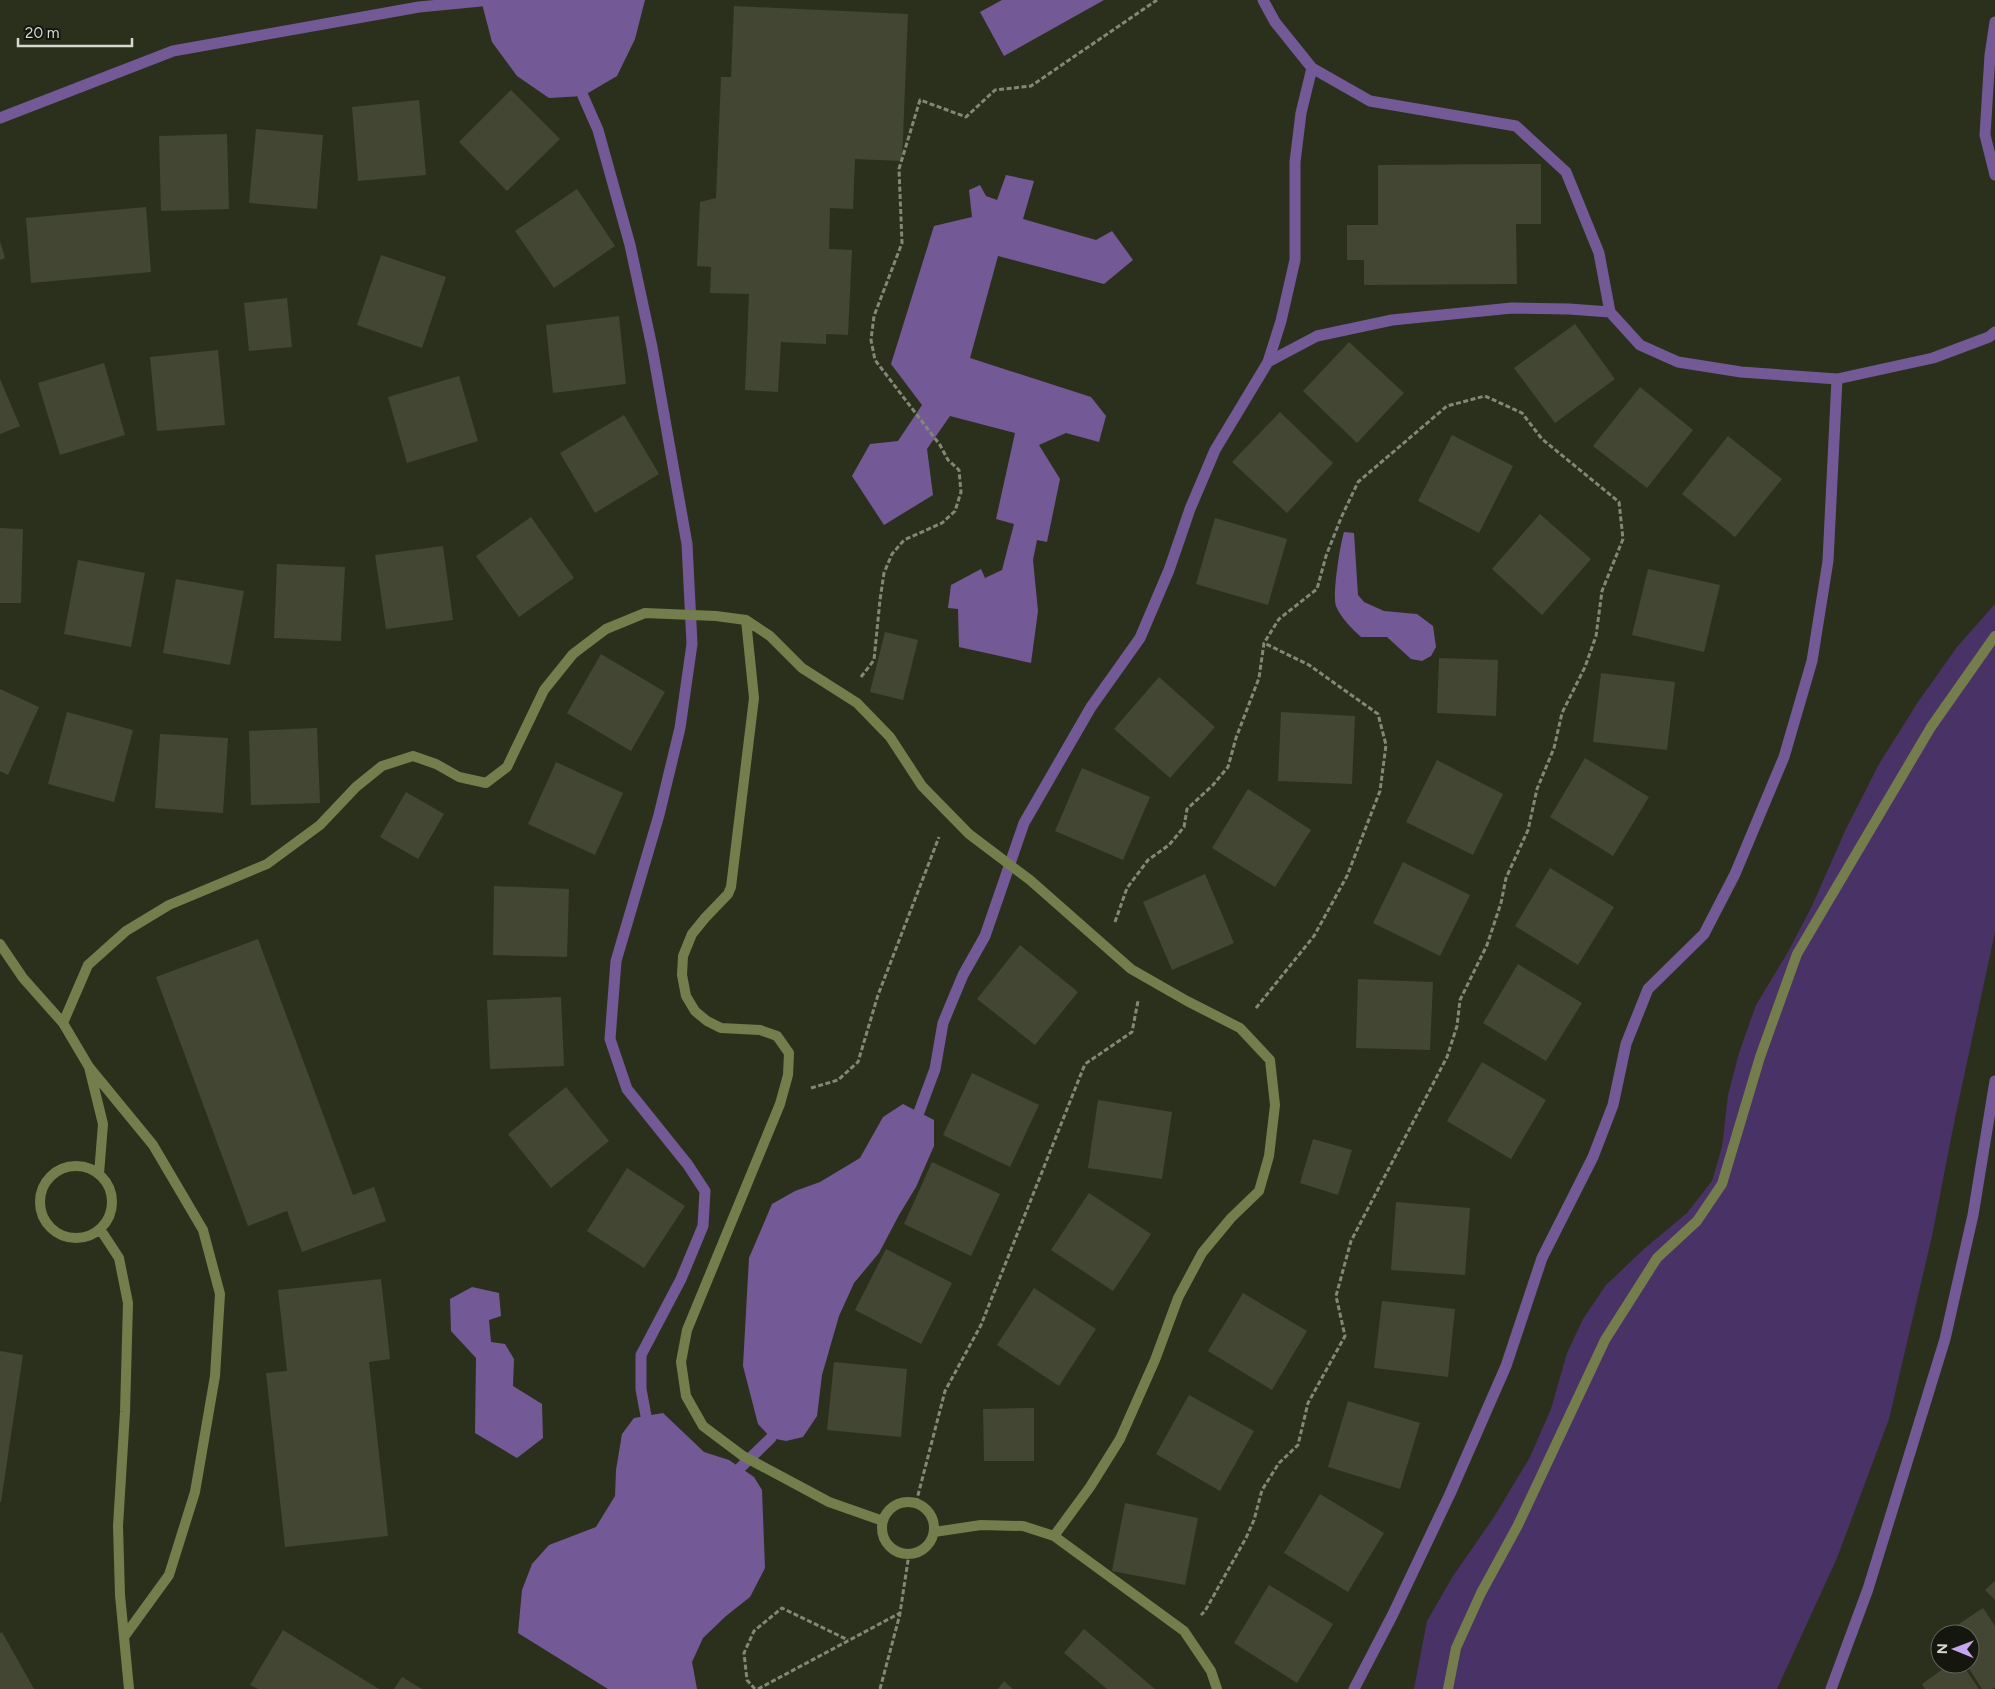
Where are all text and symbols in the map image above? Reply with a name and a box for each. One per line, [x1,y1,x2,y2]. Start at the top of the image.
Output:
scale bar [18,15,131,47]
text: 20 m [25,24,59,42]
north arrow [1930,1624,1980,1674]
text: N [1934,1643,1951,1654]

